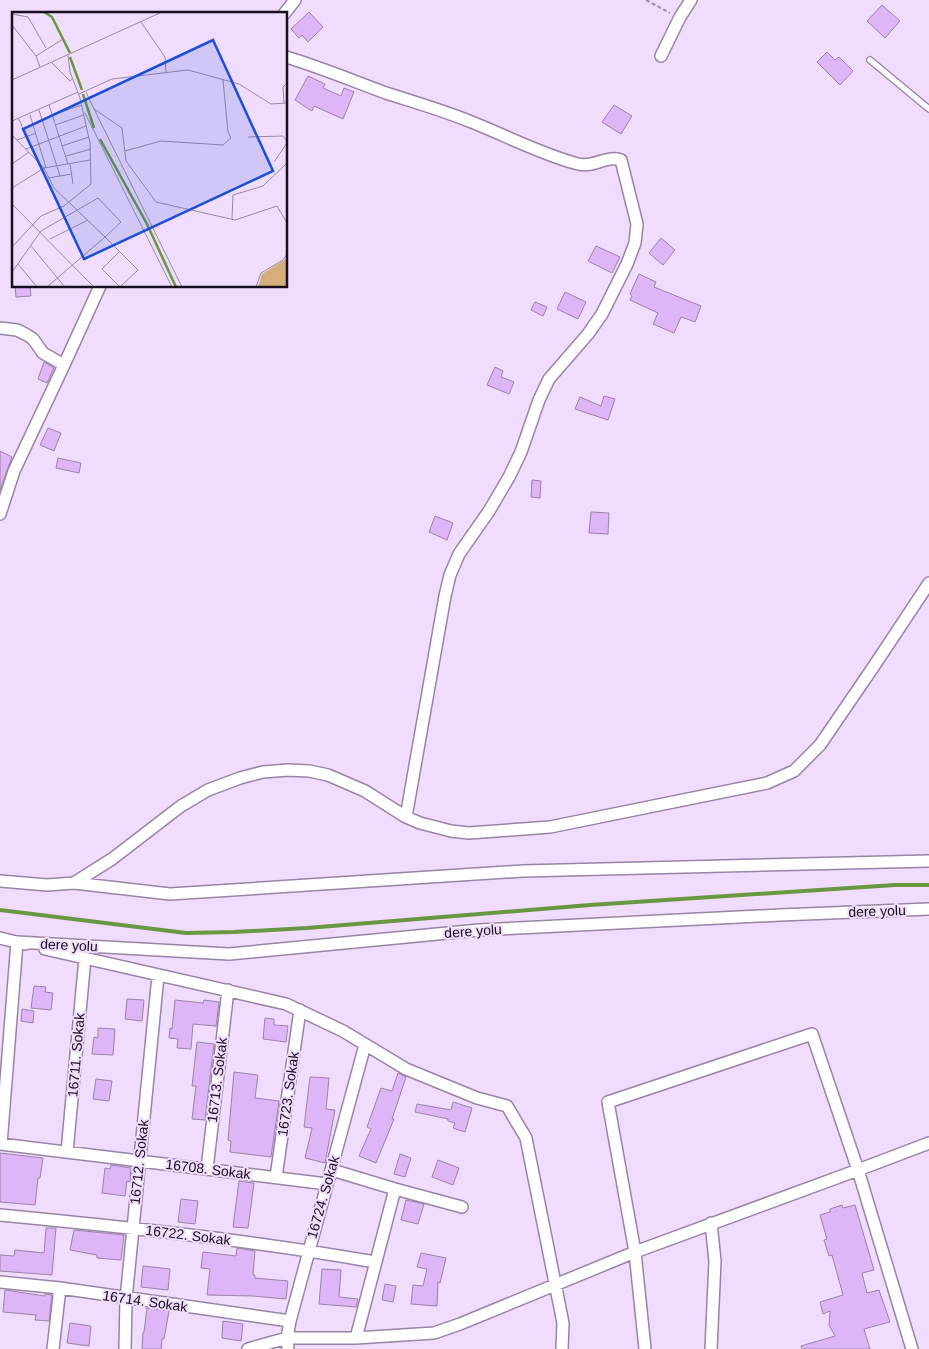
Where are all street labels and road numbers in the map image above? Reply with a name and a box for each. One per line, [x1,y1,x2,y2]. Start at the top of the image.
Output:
street label: dere yolu [848,902,906,920]
street label: dere yolu [444,921,502,941]
street label: dere yolu [40,936,98,954]
street label: 16711. Sokak [64,1011,88,1098]
street label: 16713. Sokak [204,1036,230,1123]
street label: 16723. Sokak [274,1050,302,1138]
street label: 16712. Sokak [127,1118,152,1205]
street label: 16724. Sokak [304,1153,343,1240]
street label: 16708. Sokak [165,1156,252,1182]
street label: 16722. Sokak [145,1222,232,1248]
street label: 16714. Sokak [101,1287,189,1315]

